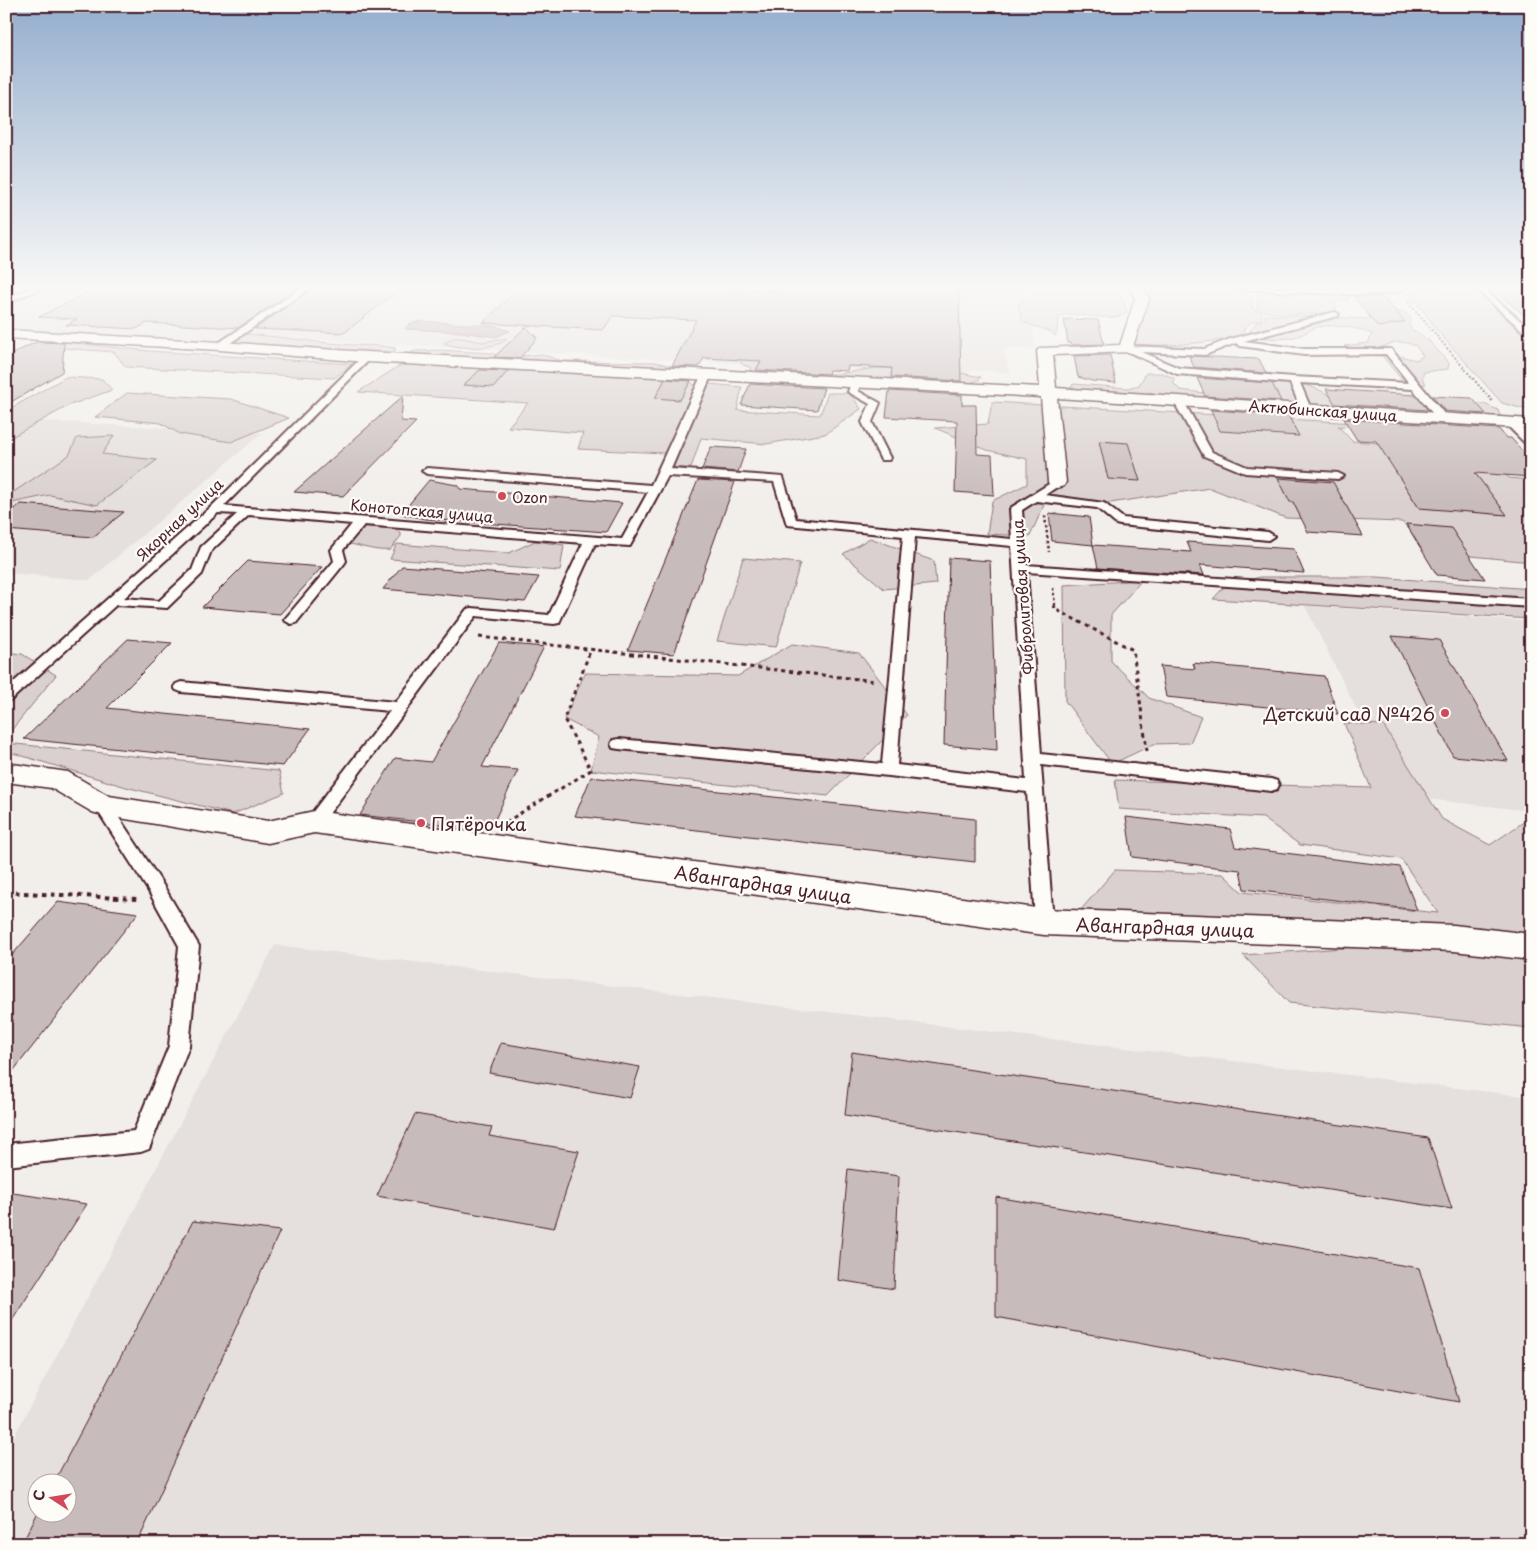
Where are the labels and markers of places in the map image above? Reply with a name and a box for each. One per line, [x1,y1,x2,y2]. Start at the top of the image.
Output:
place label: Ozon [512,485,548,508]
marker: Ozon [496,490,508,502]
place label: Детский сад №426 [1263,700,1435,727]
marker: Детский сад №426 [1439,707,1451,719]
place label: Пятёрочка [431,810,527,837]
marker: Пятёрочка [415,817,427,829]

